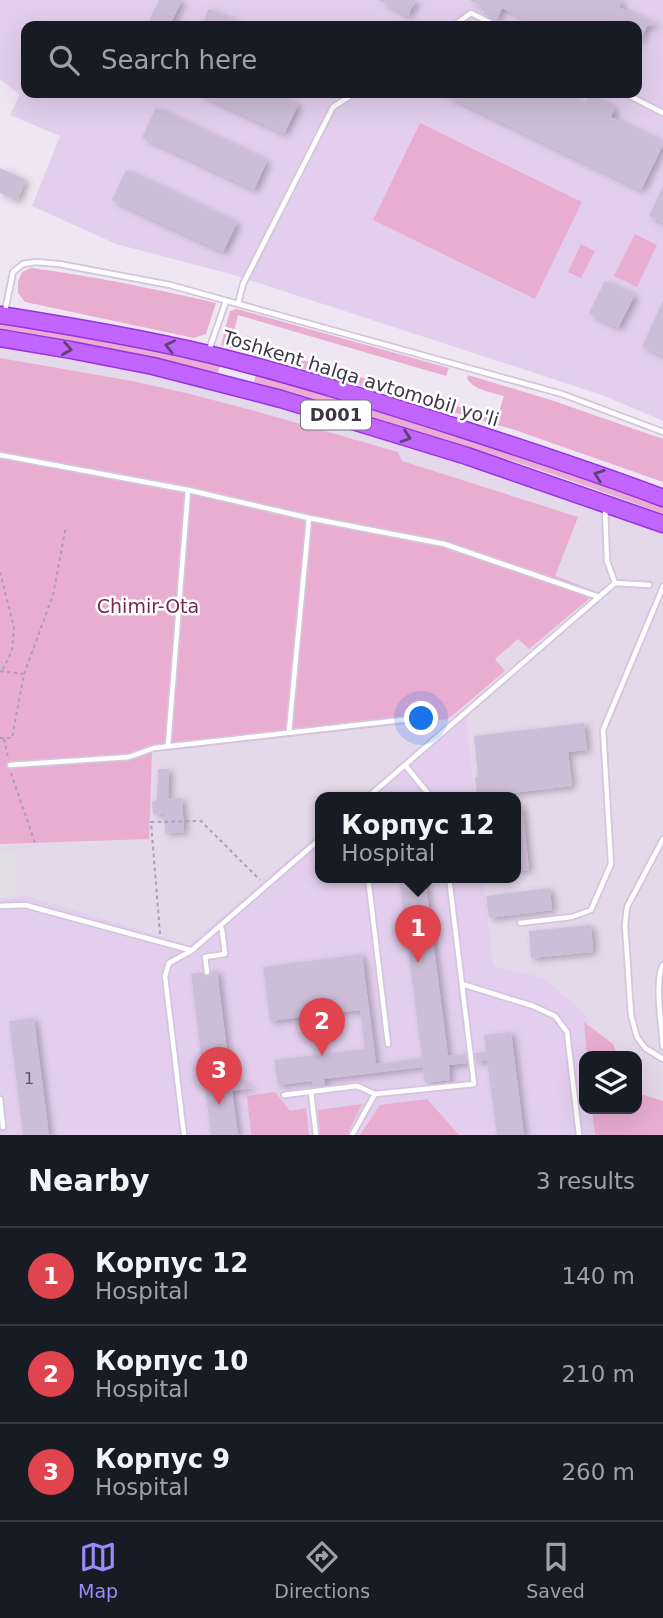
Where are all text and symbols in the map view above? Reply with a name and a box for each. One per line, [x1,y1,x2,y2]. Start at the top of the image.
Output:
search box [21,21,642,98]
icon: search [45,41,83,79]
text: Search here [101,45,257,75]
street label: Toshkent halqa avtomobil yo'li [219,325,502,431]
one-way arrow [164,340,176,355]
one-way arrow [61,341,73,356]
road number: D001 [301,400,371,430]
one-way arrow [399,429,411,443]
one-way arrow [593,469,606,483]
park label: Chimir-Ota [97,595,199,617]
your location [404,701,438,735]
popup [315,792,521,883]
text: Корпус 12 [341,810,495,840]
text: Hospital [341,840,435,866]
pin: 1 [395,905,441,963]
pin: 2 [299,998,345,1056]
pin: 3 [196,1047,242,1105]
map controls [579,1051,642,1114]
button: layers [579,1051,642,1114]
house number: 1 [24,1069,34,1088]
text: Nearby [28,1163,150,1198]
text: 3 results [536,1168,635,1194]
text: Корпус 12 [95,1248,248,1278]
text: 1 [43,1263,59,1289]
text: 140 m [561,1263,635,1289]
text: Hospital [95,1278,189,1304]
text: Корпус 10 [95,1346,248,1376]
text: 2 [43,1361,59,1387]
text: 210 m [561,1361,635,1387]
text: Hospital [95,1376,189,1402]
text: Корпус 9 [95,1444,230,1474]
text: 3 [43,1459,59,1485]
text: 260 m [561,1459,635,1485]
text: Hospital [95,1474,189,1500]
tab: Map [78,1538,118,1602]
tab: Directions [274,1538,370,1602]
tab: Saved [526,1538,585,1602]

